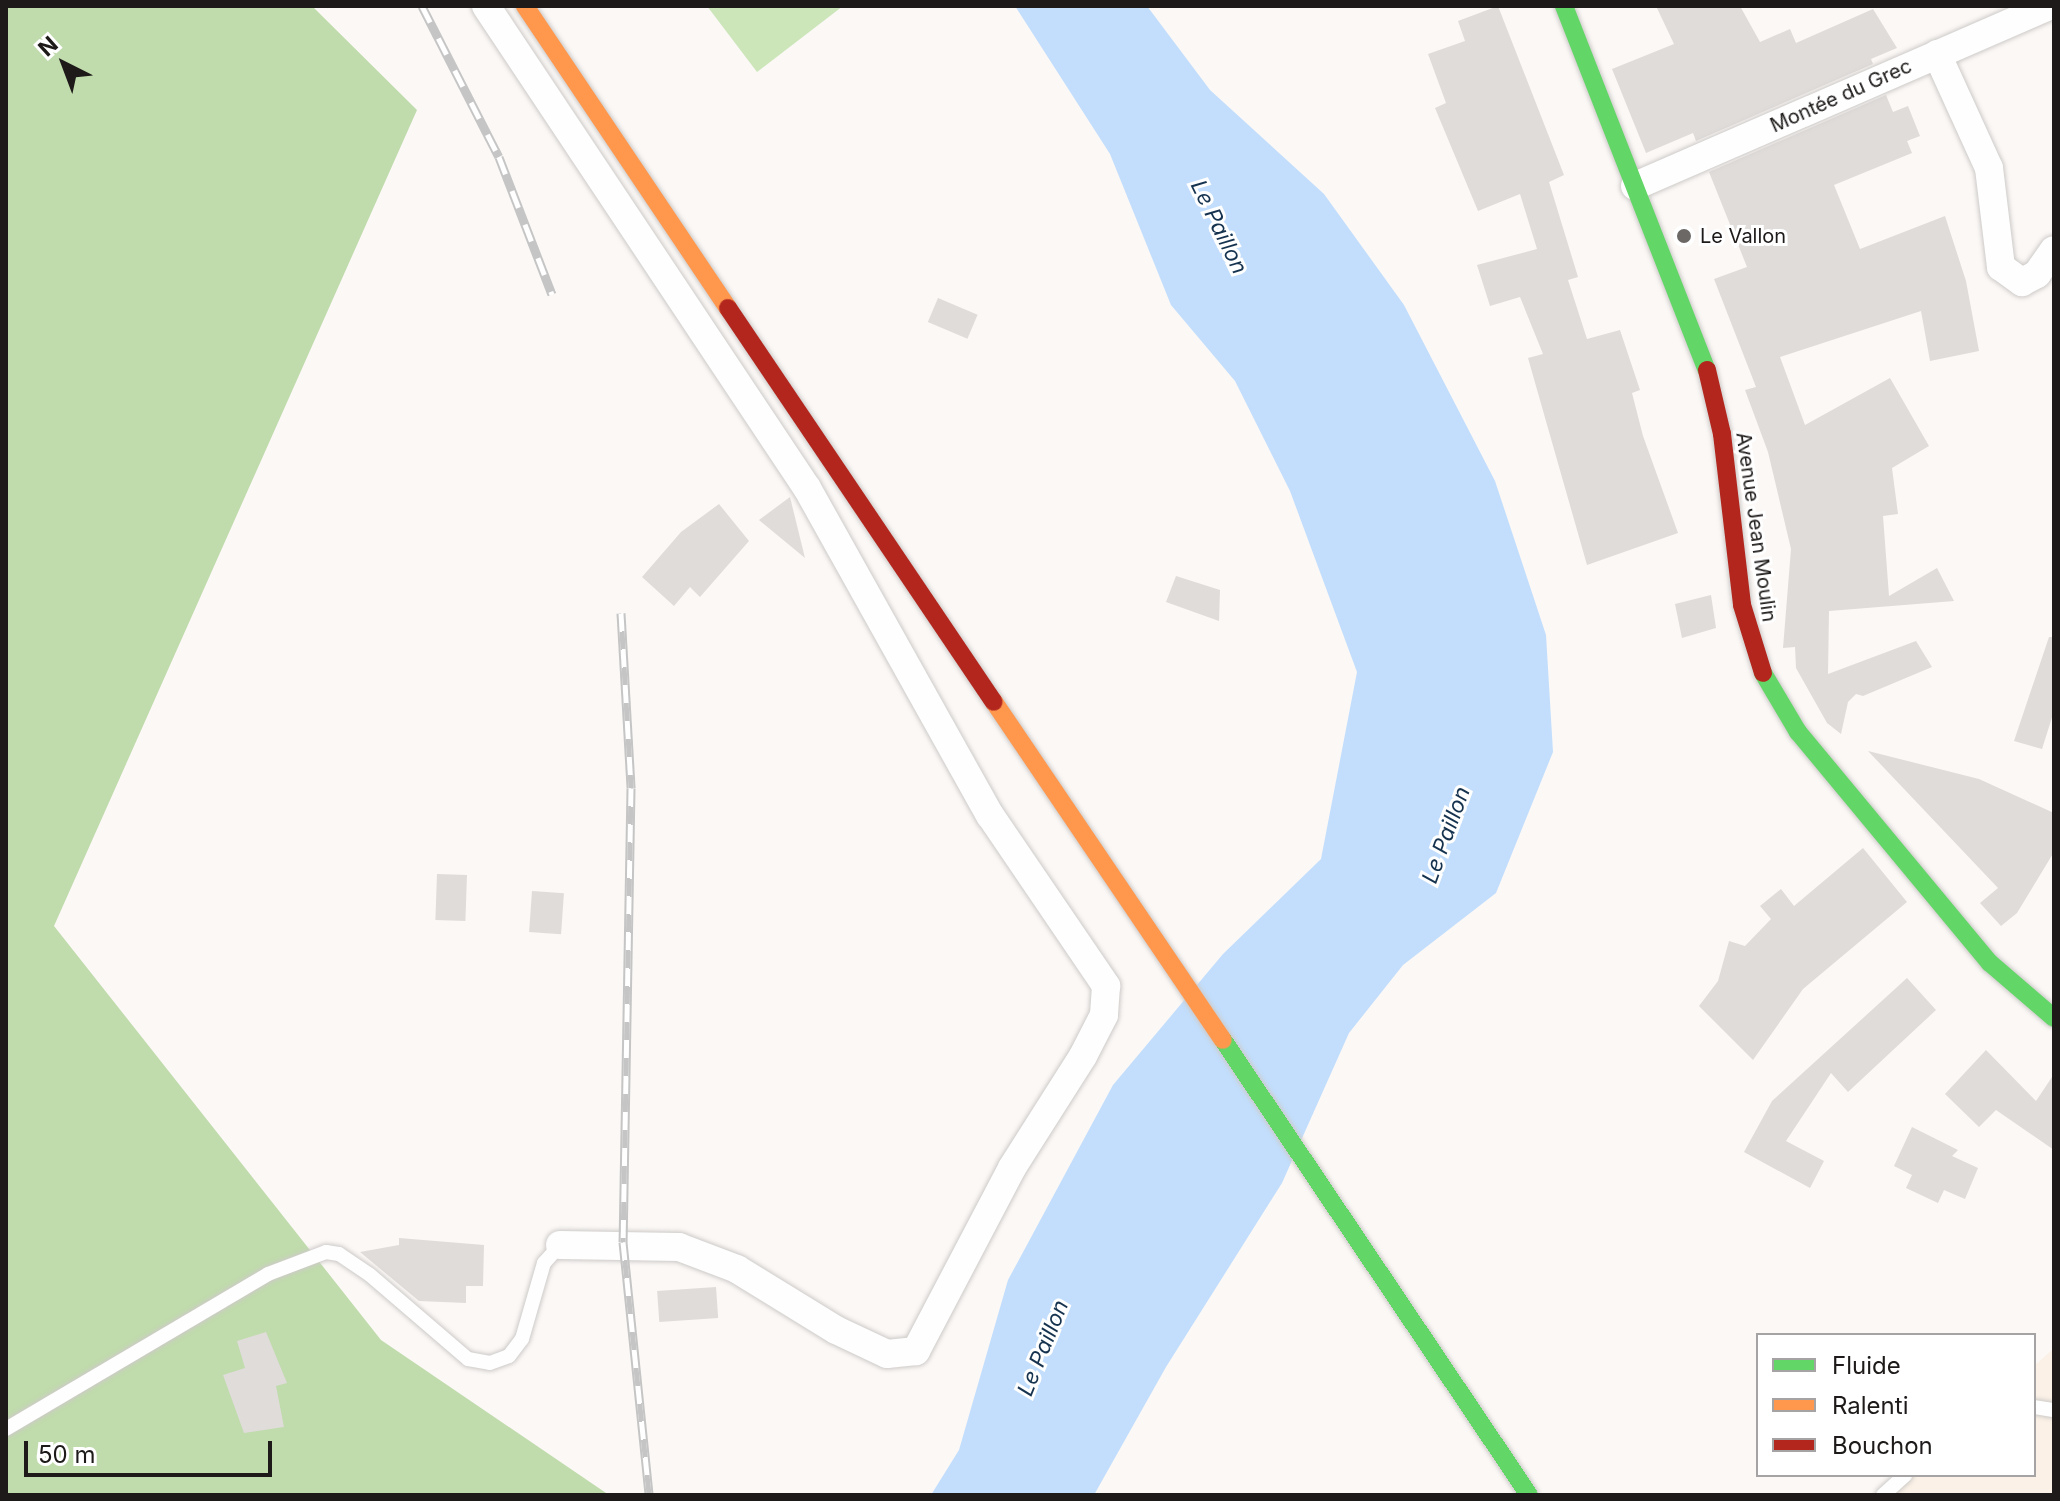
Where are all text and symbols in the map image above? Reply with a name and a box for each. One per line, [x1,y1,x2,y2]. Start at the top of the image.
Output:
north arrow [24,24,104,104]
text: N [33,31,63,61]
street label: Montée du Grec [1767,54,1915,138]
water label: Le Paillon [1185,176,1253,278]
place label: Le Vallon [1700,224,1786,248]
marker: Le Vallon [1675,227,1693,245]
street label: Avenue Jean Moulin [1731,431,1781,623]
water label: Le Paillon [1416,783,1476,887]
water label: Le Paillon [1012,1296,1074,1400]
legend [1756,1333,2036,1477]
text: Fluide [1832,1351,1901,1380]
text: Ralenti [1832,1391,1908,1420]
scale bar [28,1425,276,1475]
text: Bouchon [1832,1431,1933,1460]
text: 50 m [38,1440,96,1469]

